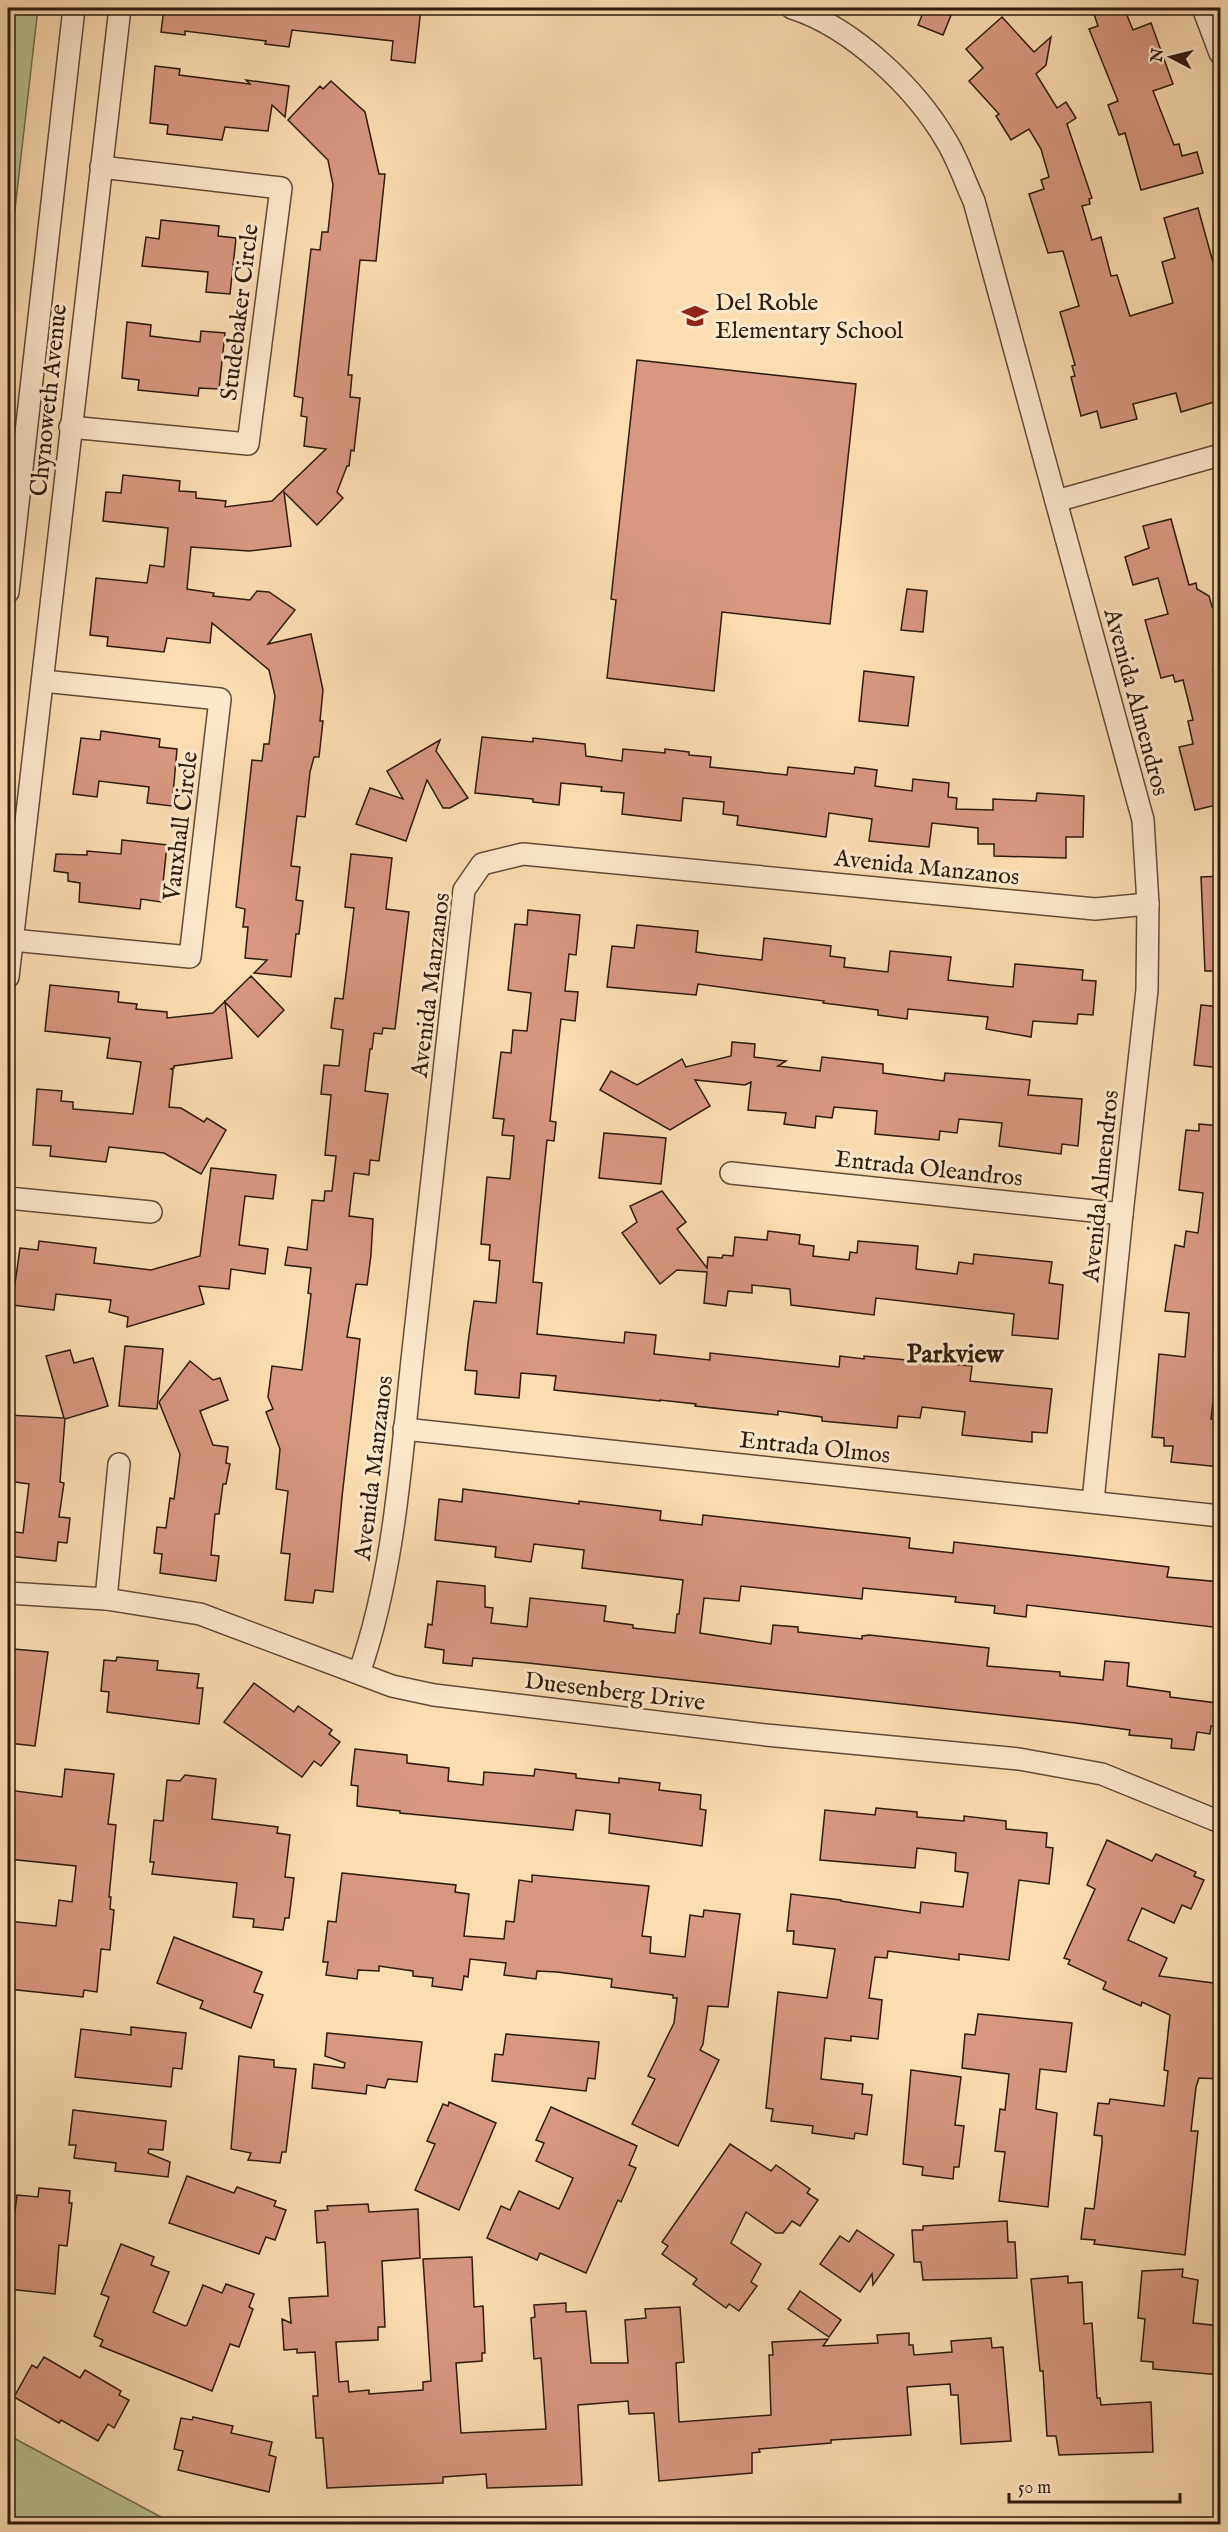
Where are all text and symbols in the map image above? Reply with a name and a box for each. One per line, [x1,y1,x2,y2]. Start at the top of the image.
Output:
north arrow [1141,27,1201,87]
text: N [1147,47,1169,64]
street label: Studebaker Circle [214,222,267,402]
place label: Del Roble Elementary School [715,288,904,347]
school or university icon: Del Roble Elementary School [680,301,710,331]
street label: Chynoweth Avenue [24,302,75,498]
street label: Avenida Almendros [1095,604,1175,800]
street label: Vauxhall Circle [157,750,206,904]
street label: Avenida Manzanos [832,843,1021,894]
street label: Avenida Manzanos [405,891,458,1080]
street label: Avenida Almendros [1076,1089,1127,1285]
street label: Entrada Oleandros [833,1144,1024,1195]
district label: Parkview [907,1338,1004,1371]
street label: Avenida Manzanos [348,1374,401,1563]
street label: Entrada Olmos [738,1425,892,1472]
street label: Duesenberg Drive [523,1666,707,1719]
scale bar [1009,2466,1180,2504]
text: 50 m [1018,2477,1051,2500]

